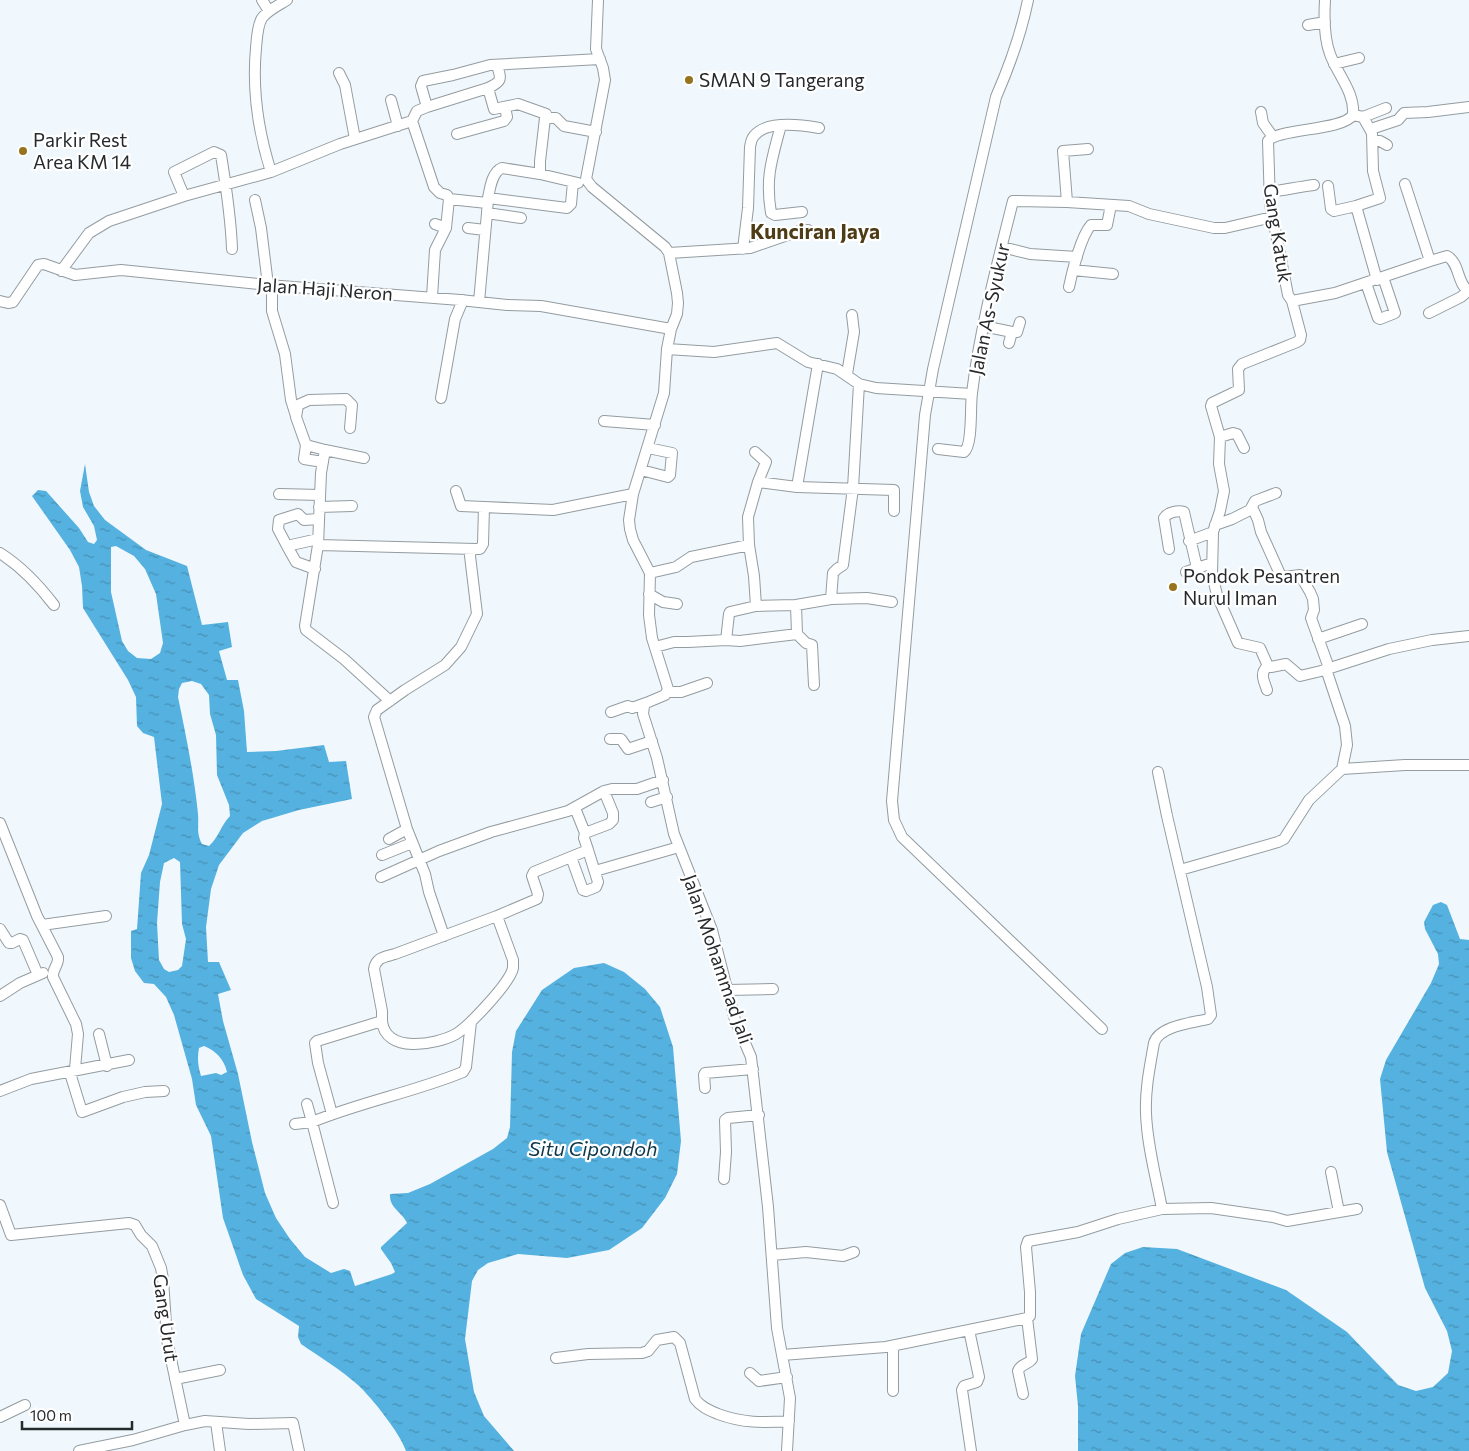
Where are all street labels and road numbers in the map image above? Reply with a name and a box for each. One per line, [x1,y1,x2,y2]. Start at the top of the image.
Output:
street label: Gang Katuk [1259,182,1298,284]
street label: Jalan As-Syukur [963,240,1014,377]
street label: Jalan Haji Neron [256,272,394,305]
street label: Jalan Mohammad Jali [679,871,758,1047]
street label: Gang Urut [149,1272,184,1364]

